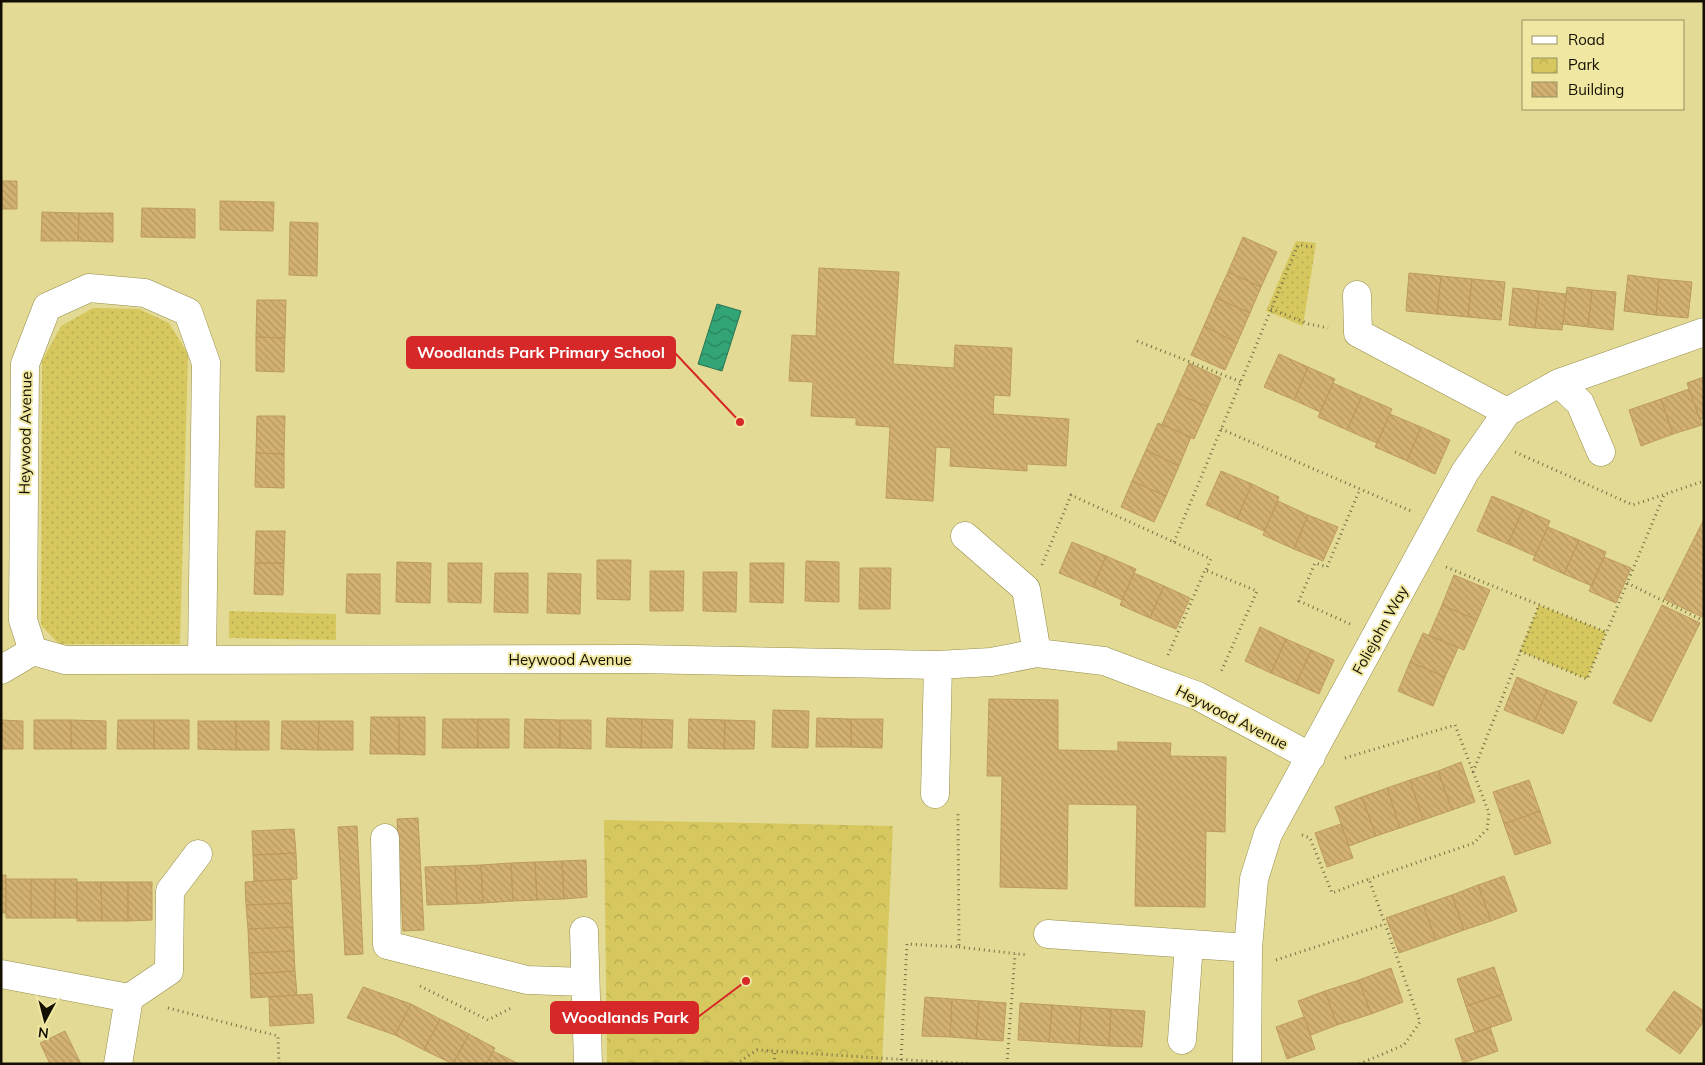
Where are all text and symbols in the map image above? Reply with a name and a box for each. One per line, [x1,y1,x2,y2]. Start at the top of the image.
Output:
legend [1522,20,1685,110]
text: Road [1568,30,1605,49]
text: Park [1568,55,1600,74]
text: Building [1568,80,1624,99]
callout: Woodlands Park Primary School [407,337,675,368]
text: Woodlands Park Primary School [417,342,665,362]
street label: Heywood Avenue [14,371,36,495]
street label: Foliejohn Way [1348,582,1412,678]
street label: Heywood Avenue [509,650,631,669]
street label: Heywood Avenue [1173,681,1291,753]
north arrow [20,995,70,1045]
callout: Woodlands Park [551,1002,698,1033]
text: Woodlands Park [561,1007,690,1027]
text: N [37,1023,50,1042]

